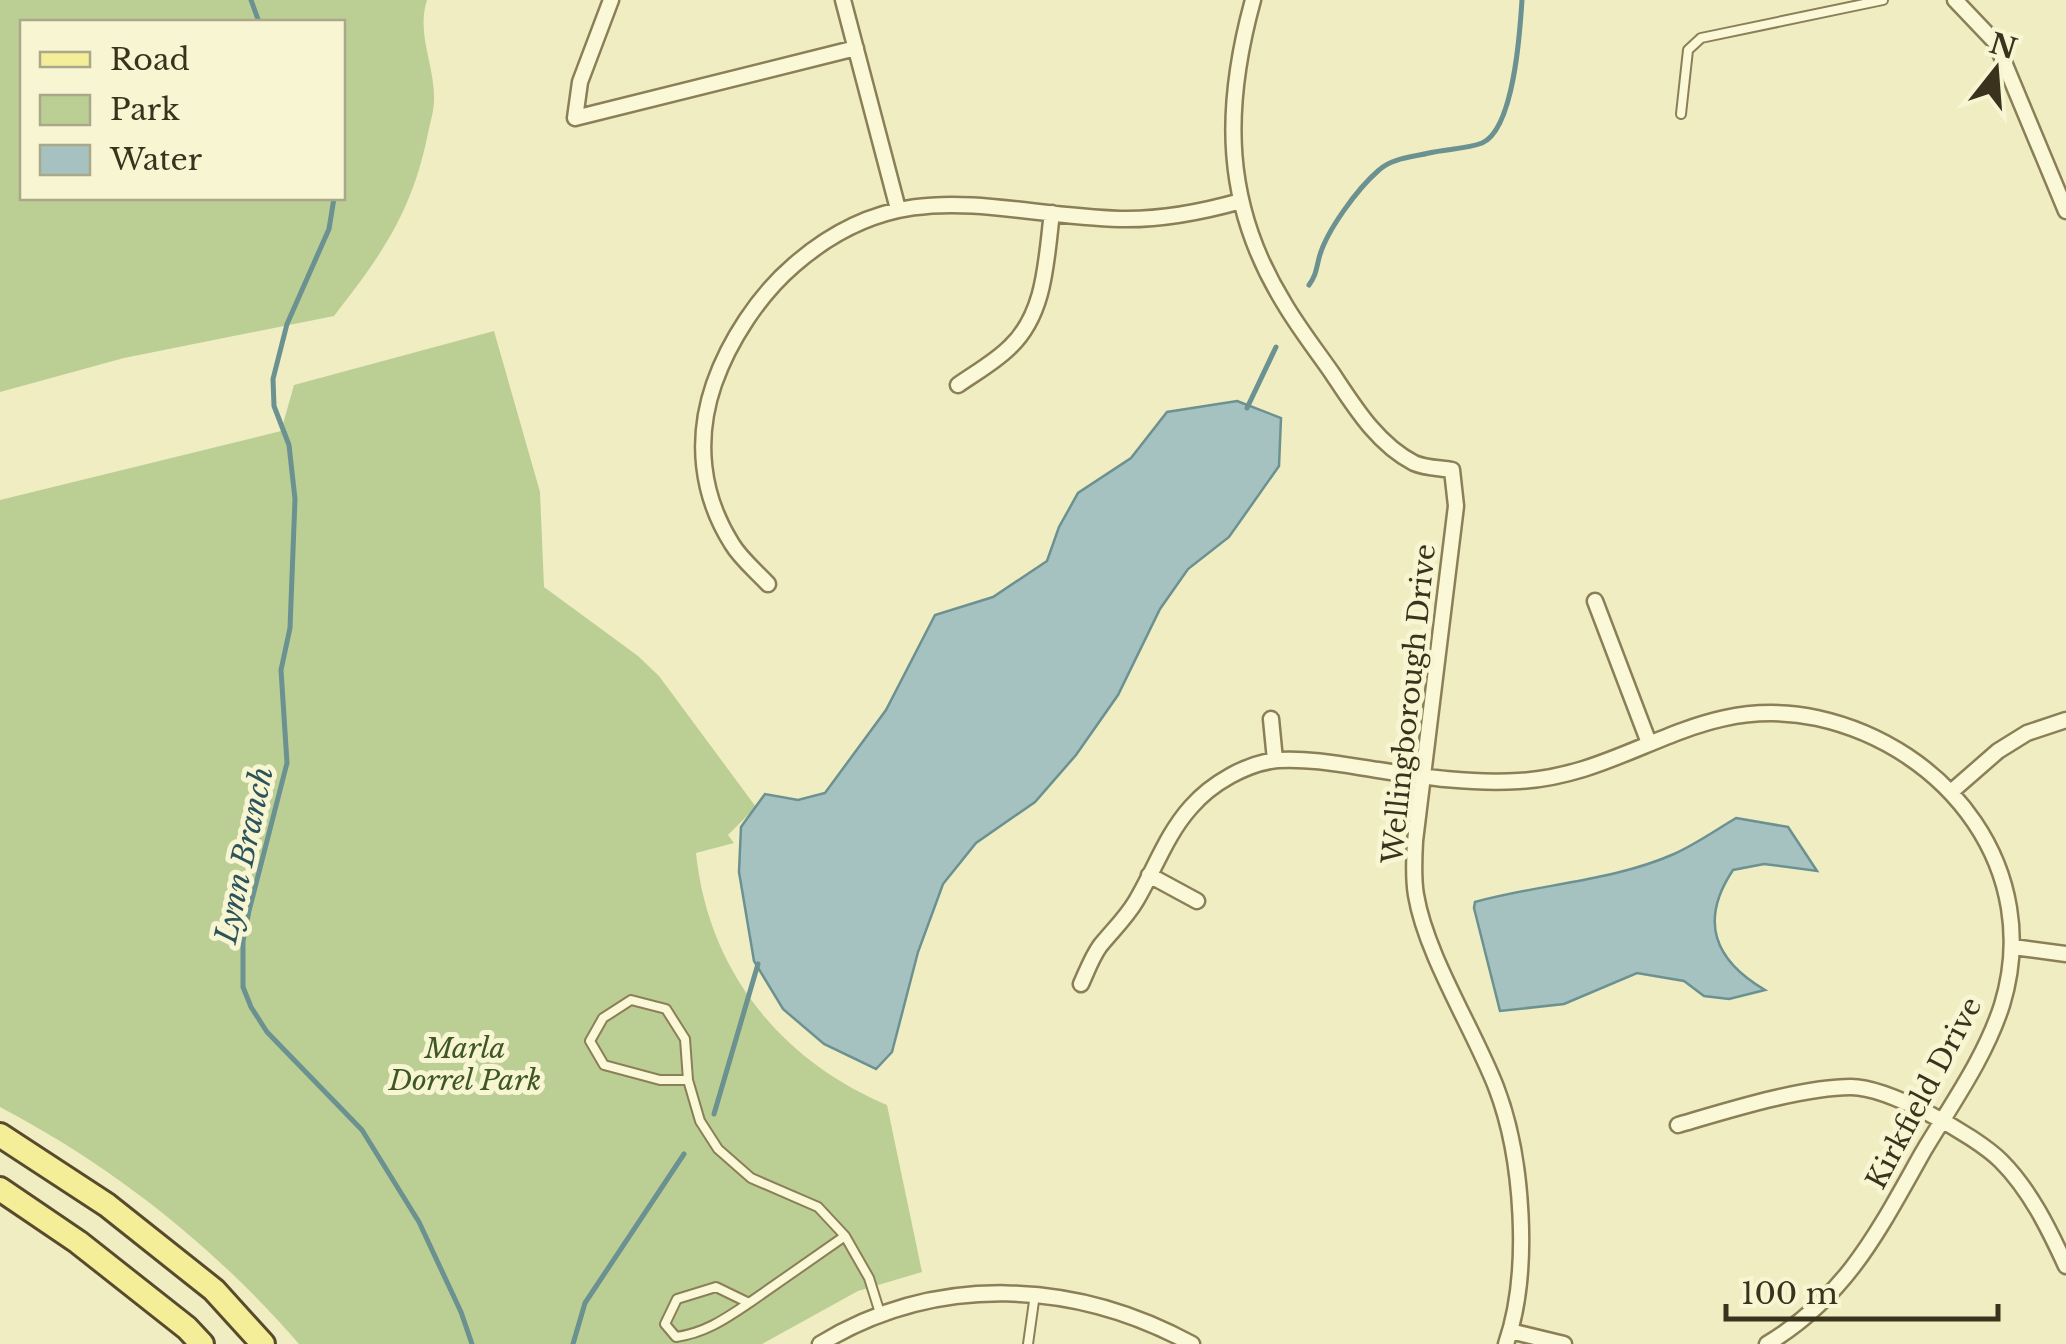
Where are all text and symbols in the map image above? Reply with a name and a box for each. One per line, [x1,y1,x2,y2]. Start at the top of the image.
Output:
legend [20,20,345,200]
north arrow [1946,20,2046,120]
text: N [1985,26,2021,67]
text: Road [110,41,190,78]
text: Park [110,91,180,128]
text: Water [109,141,203,178]
street label: Wellingborough Drive [1375,542,1443,867]
water label: Lynn Branch [207,763,281,948]
street label: Kirkfield Drive [1859,991,1989,1195]
park label: Marla Dorrel Park [388,1031,541,1098]
scale bar [1726,1259,1998,1321]
text: 100 m [1741,1275,1838,1312]

